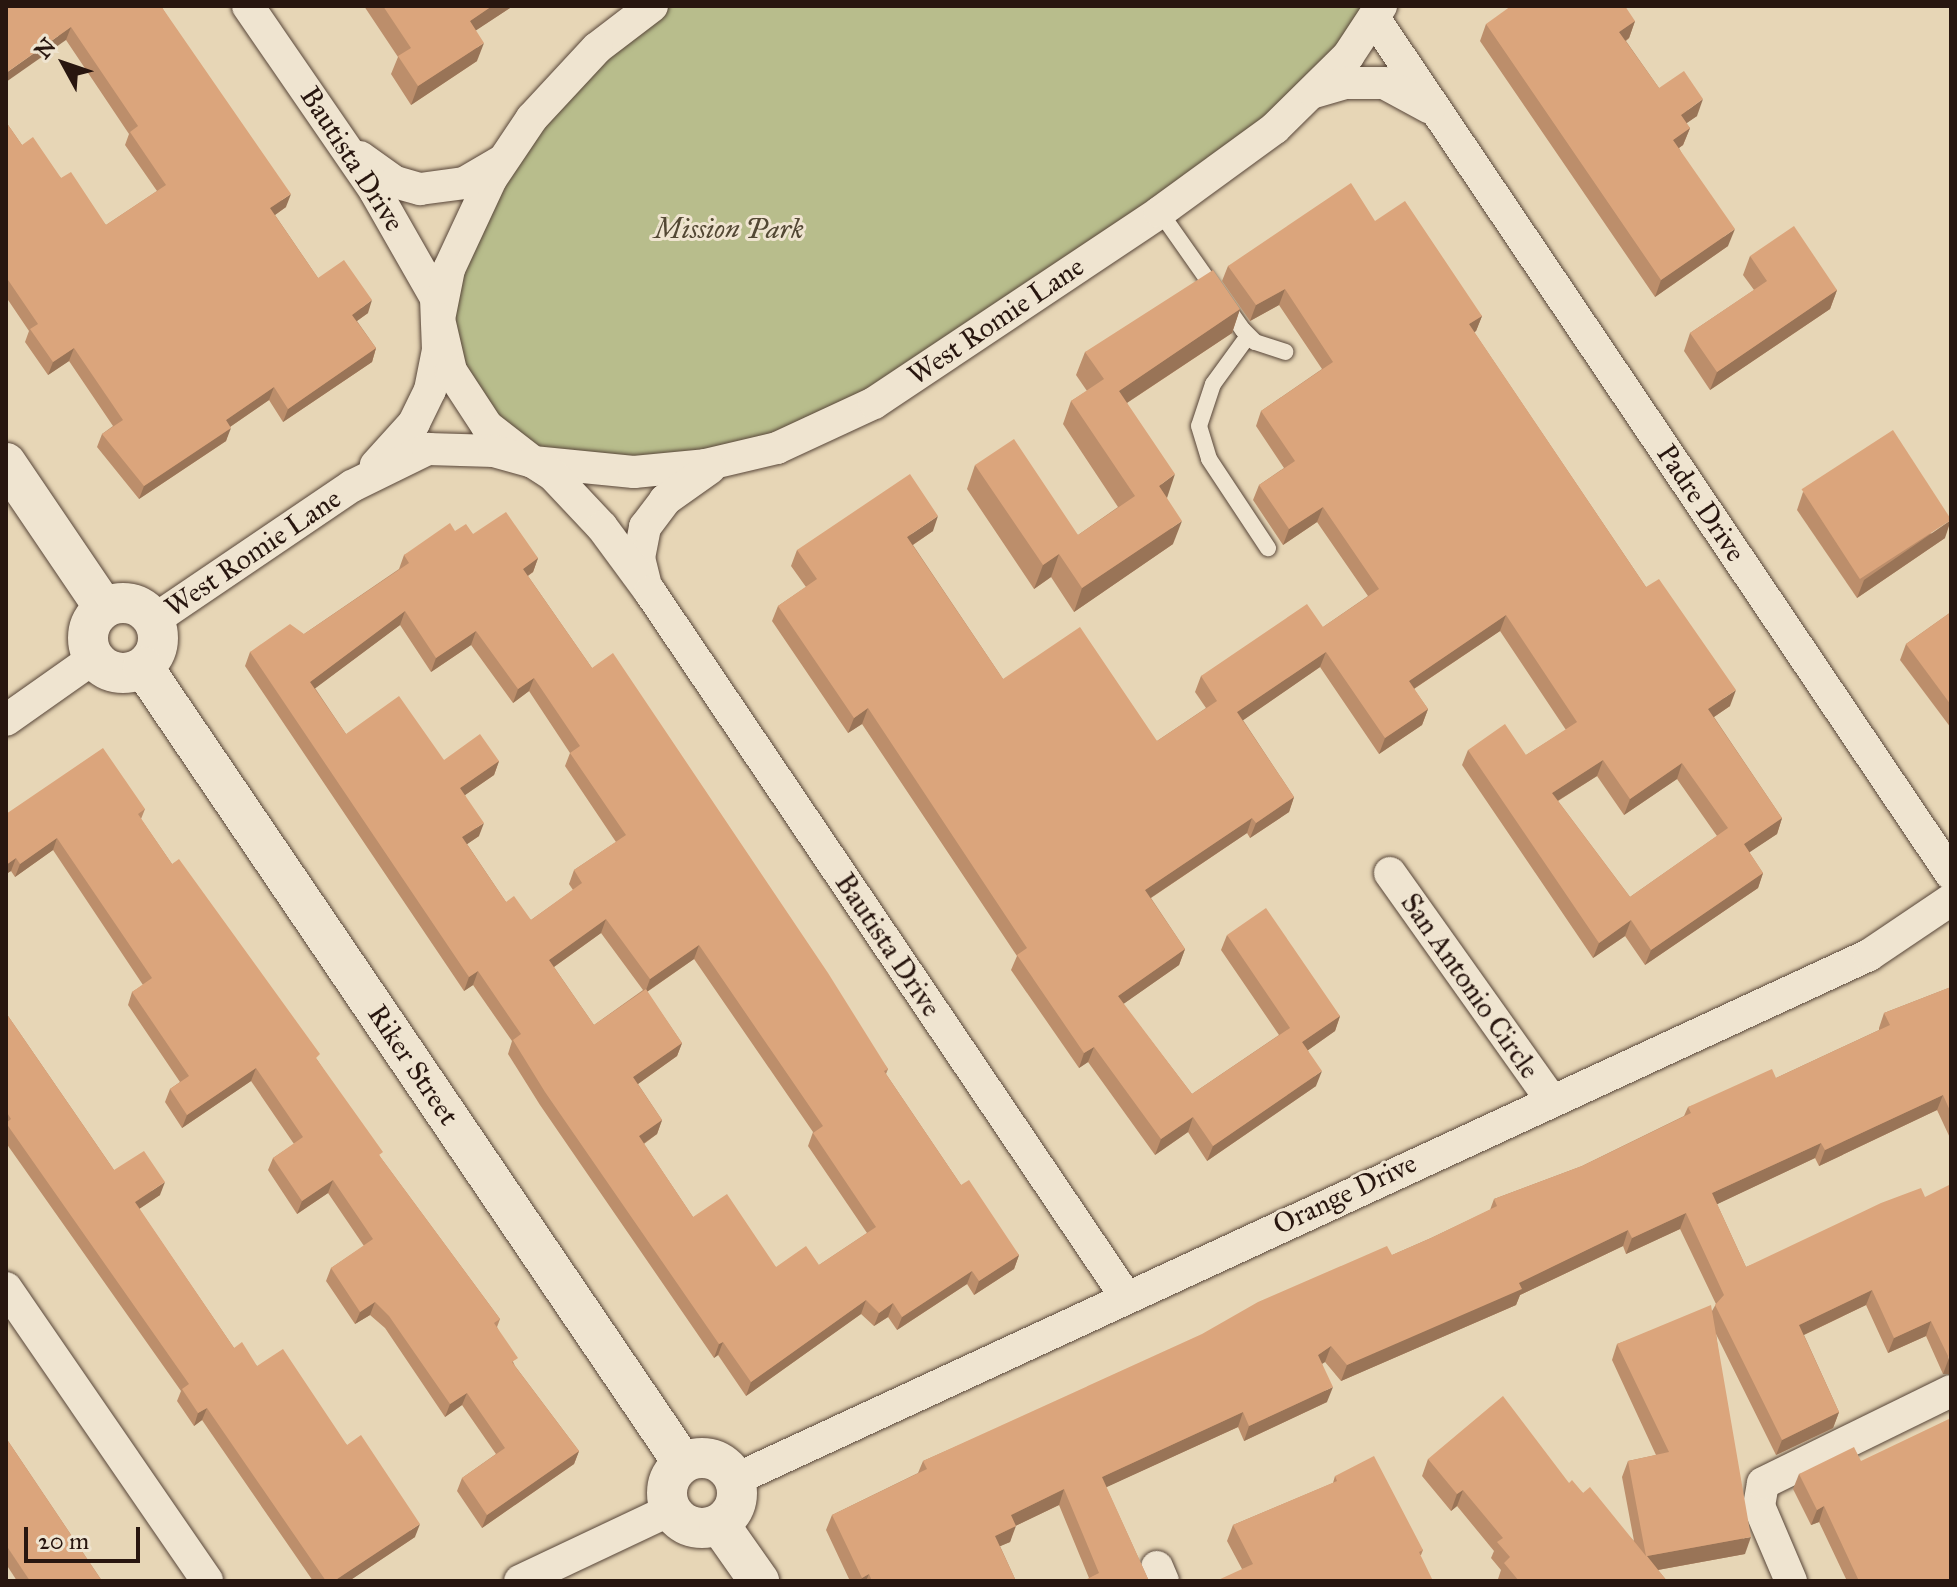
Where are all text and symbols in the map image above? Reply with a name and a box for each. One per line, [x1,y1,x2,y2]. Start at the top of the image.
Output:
north arrow [24,24,104,104]
text: N [29,32,62,64]
street label: Bautista Drive [293,80,411,238]
park label: Mission Park [654,212,804,246]
street label: West Romie Lane [902,250,1090,392]
street label: Padre Drive [1650,438,1752,568]
street label: West Romie Lane [159,482,347,624]
street label: Bautista Drive [828,867,948,1023]
street label: San Antonio Circle [1394,887,1546,1085]
street label: Riker Street [361,998,465,1132]
street label: Orange Drive [1268,1146,1422,1242]
scale bar [28,1511,144,1561]
text: 20 m [38,1526,89,1556]

